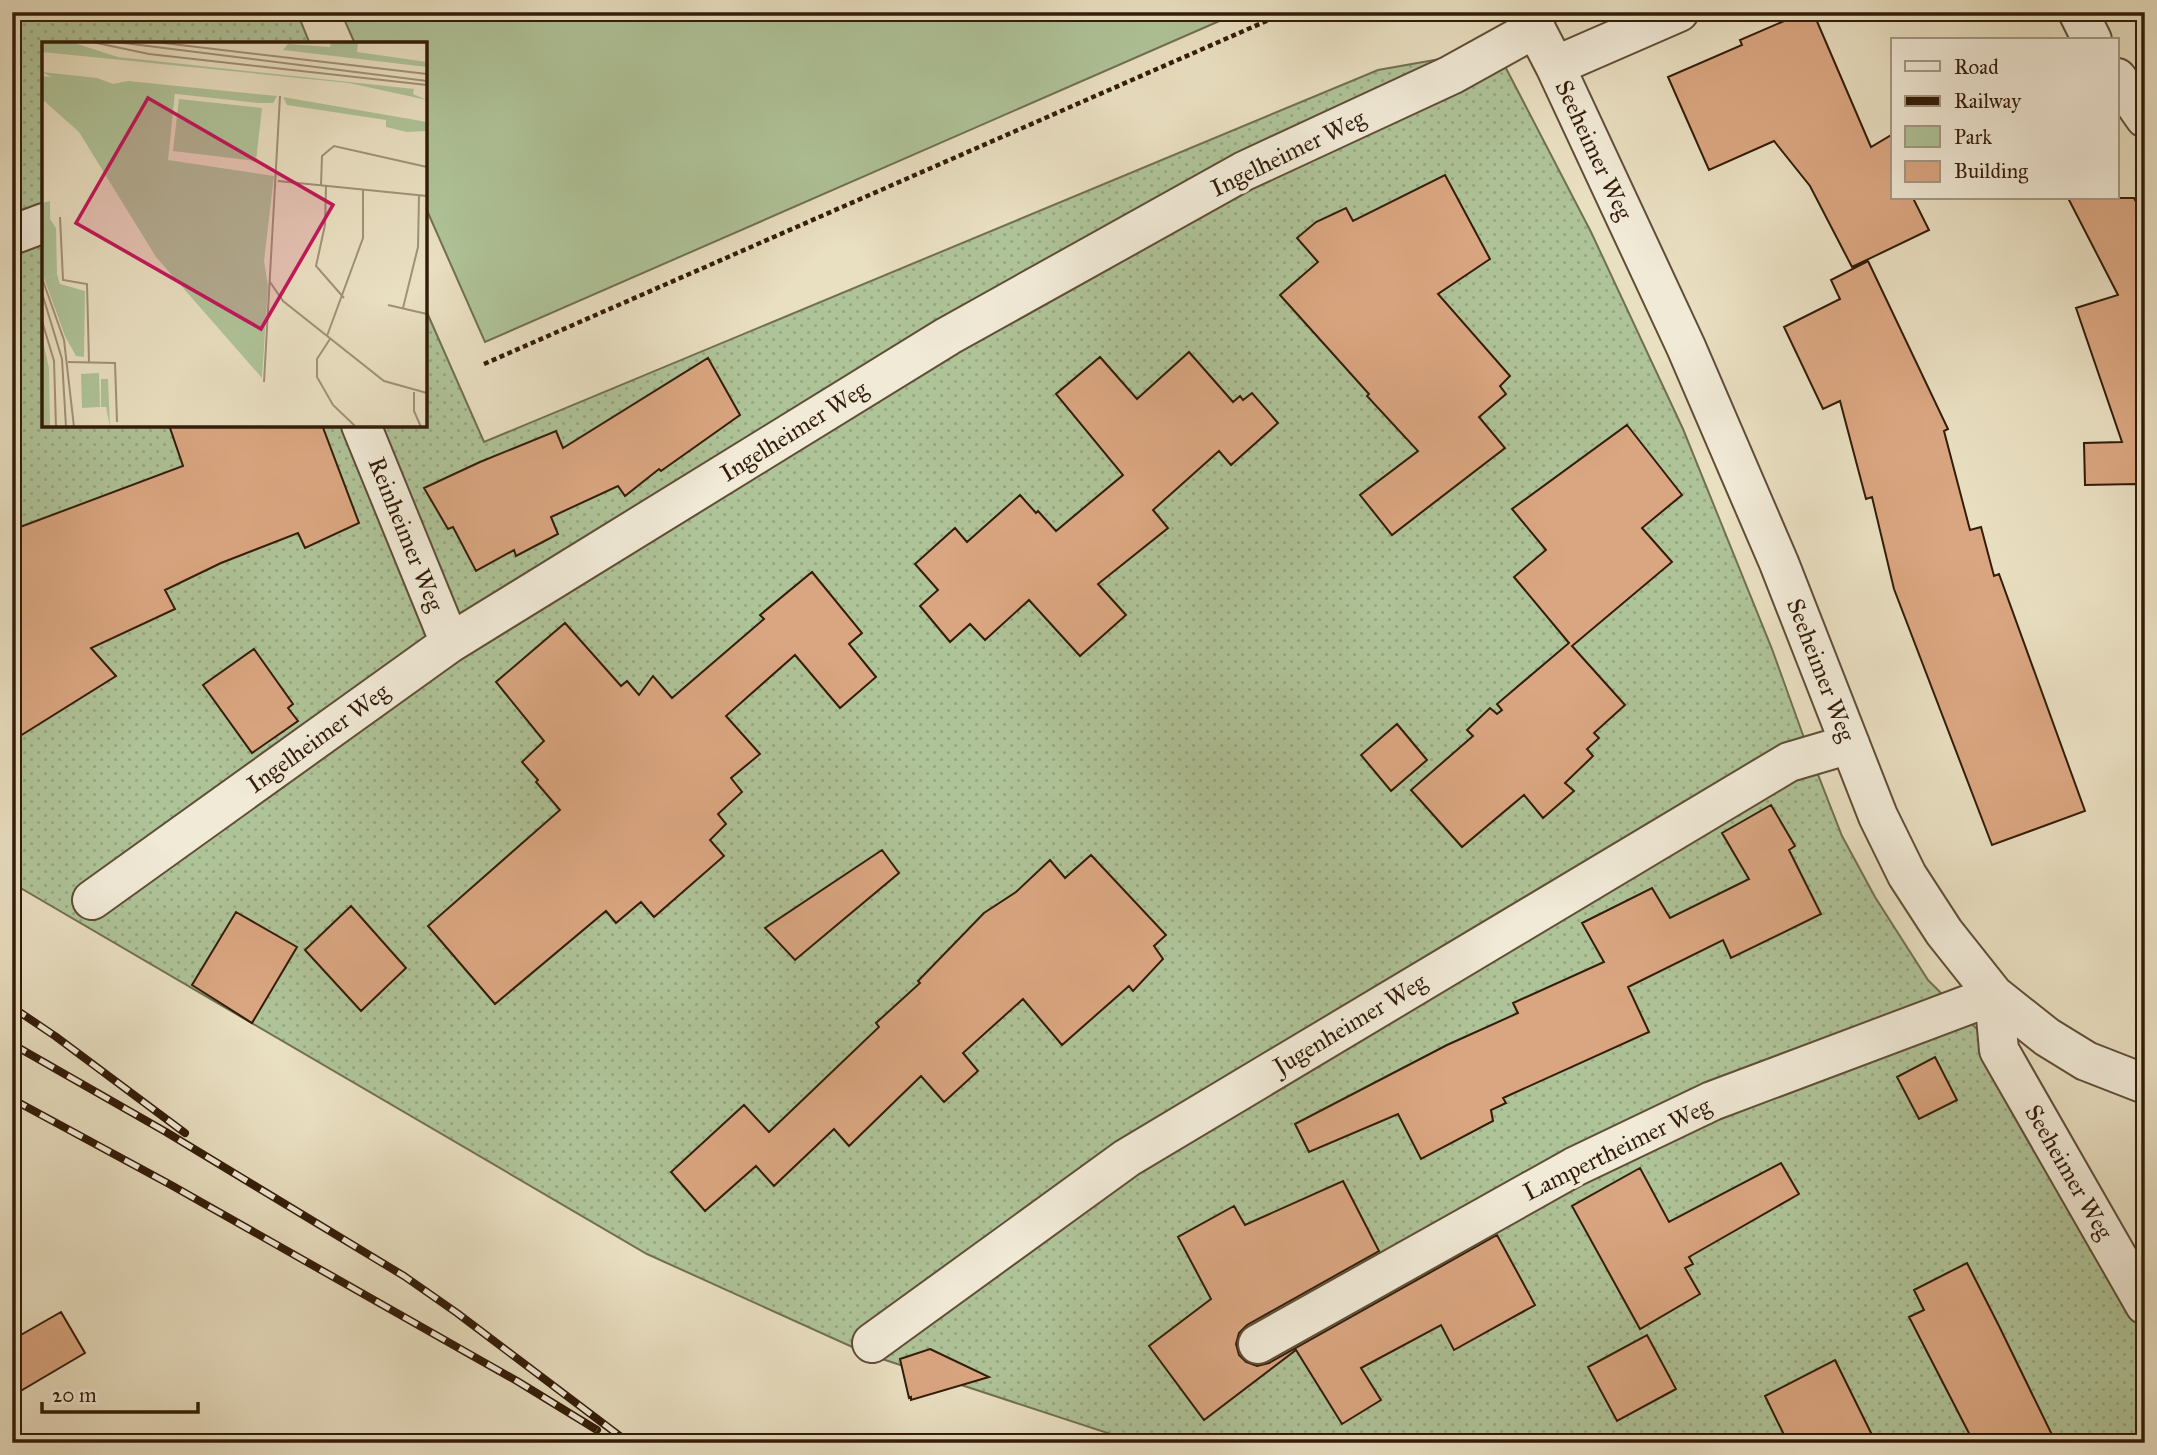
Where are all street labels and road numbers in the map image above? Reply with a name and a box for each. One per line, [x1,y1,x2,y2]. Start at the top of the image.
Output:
street label: Seeheimer Weg [1549,75,1640,225]
street label: Ingelheimer Weg [1206,102,1371,203]
street label: Ingelheimer Weg [715,373,874,488]
street label: Reinheimer Weg [361,453,451,616]
street label: Seeheimer Weg [1780,594,1862,747]
street label: Ingelheimer Weg [241,676,395,800]
street label: Jugenheimer Weg [1265,966,1433,1083]
street label: Lampertheimer Weg [1518,1090,1716,1207]
street label: Seeheimer Weg [2018,1099,2120,1246]

